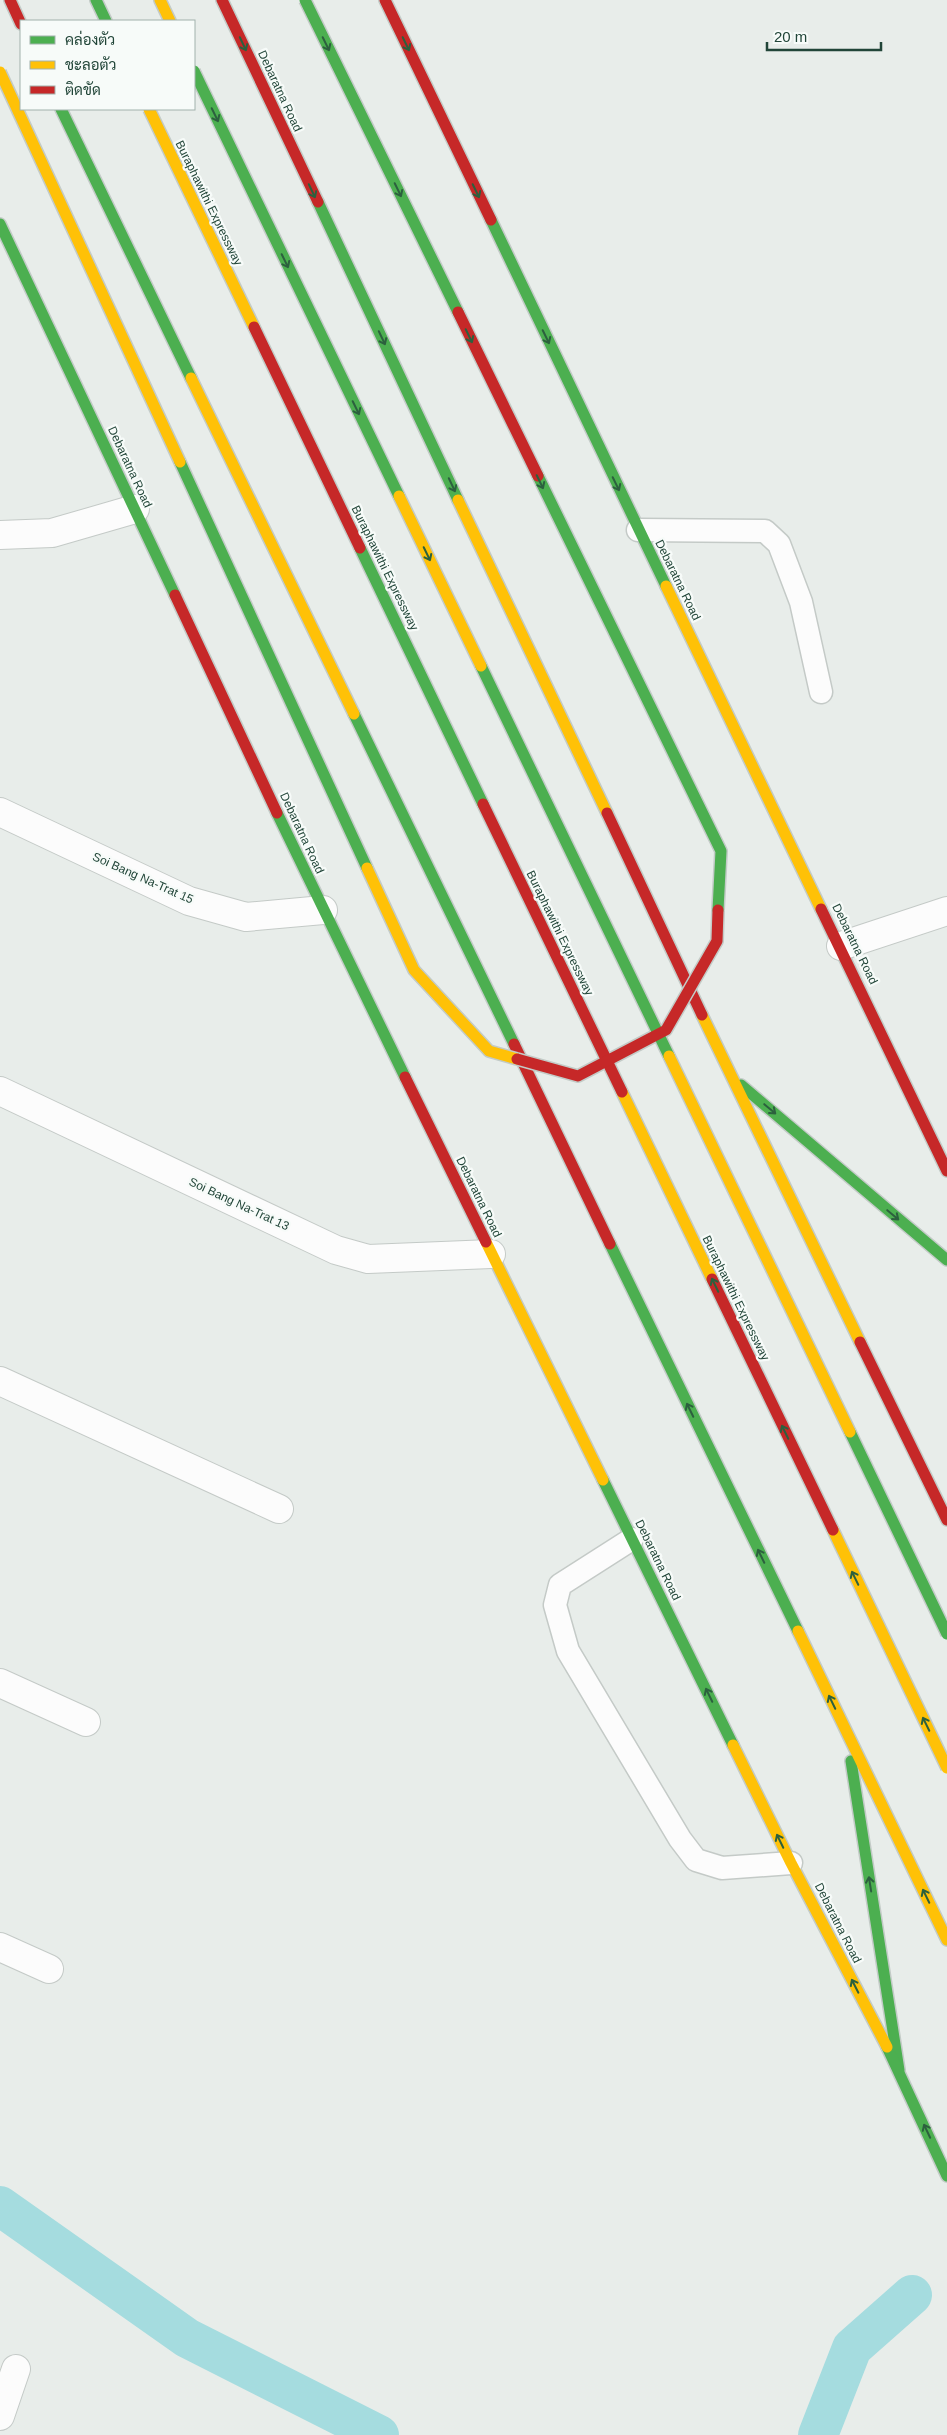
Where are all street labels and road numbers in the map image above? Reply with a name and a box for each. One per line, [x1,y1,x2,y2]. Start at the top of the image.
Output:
street label: Debaratna Road [255,48,305,134]
street label: Buraphawithi Expressway [173,138,245,268]
street label: Debaratna Road [105,424,155,510]
street label: Buraphawithi Expressway [349,503,421,633]
street label: Debaratna Road [652,537,704,623]
street label: Debaratna Road [277,790,327,876]
street label: Soi Bang Na-Trat 15 [90,849,196,907]
street label: Buraphawithi Expressway [524,868,596,998]
street label: Debaratna Road [829,901,881,987]
street label: Debaratna Road [453,1154,505,1240]
street label: Soi Bang Na-Trat 13 [187,1175,292,1234]
street label: Buraphawithi Expressway [700,1233,772,1363]
street label: Debaratna Road [632,1517,684,1603]
street label: Debaratna Road [812,1881,864,1965]

